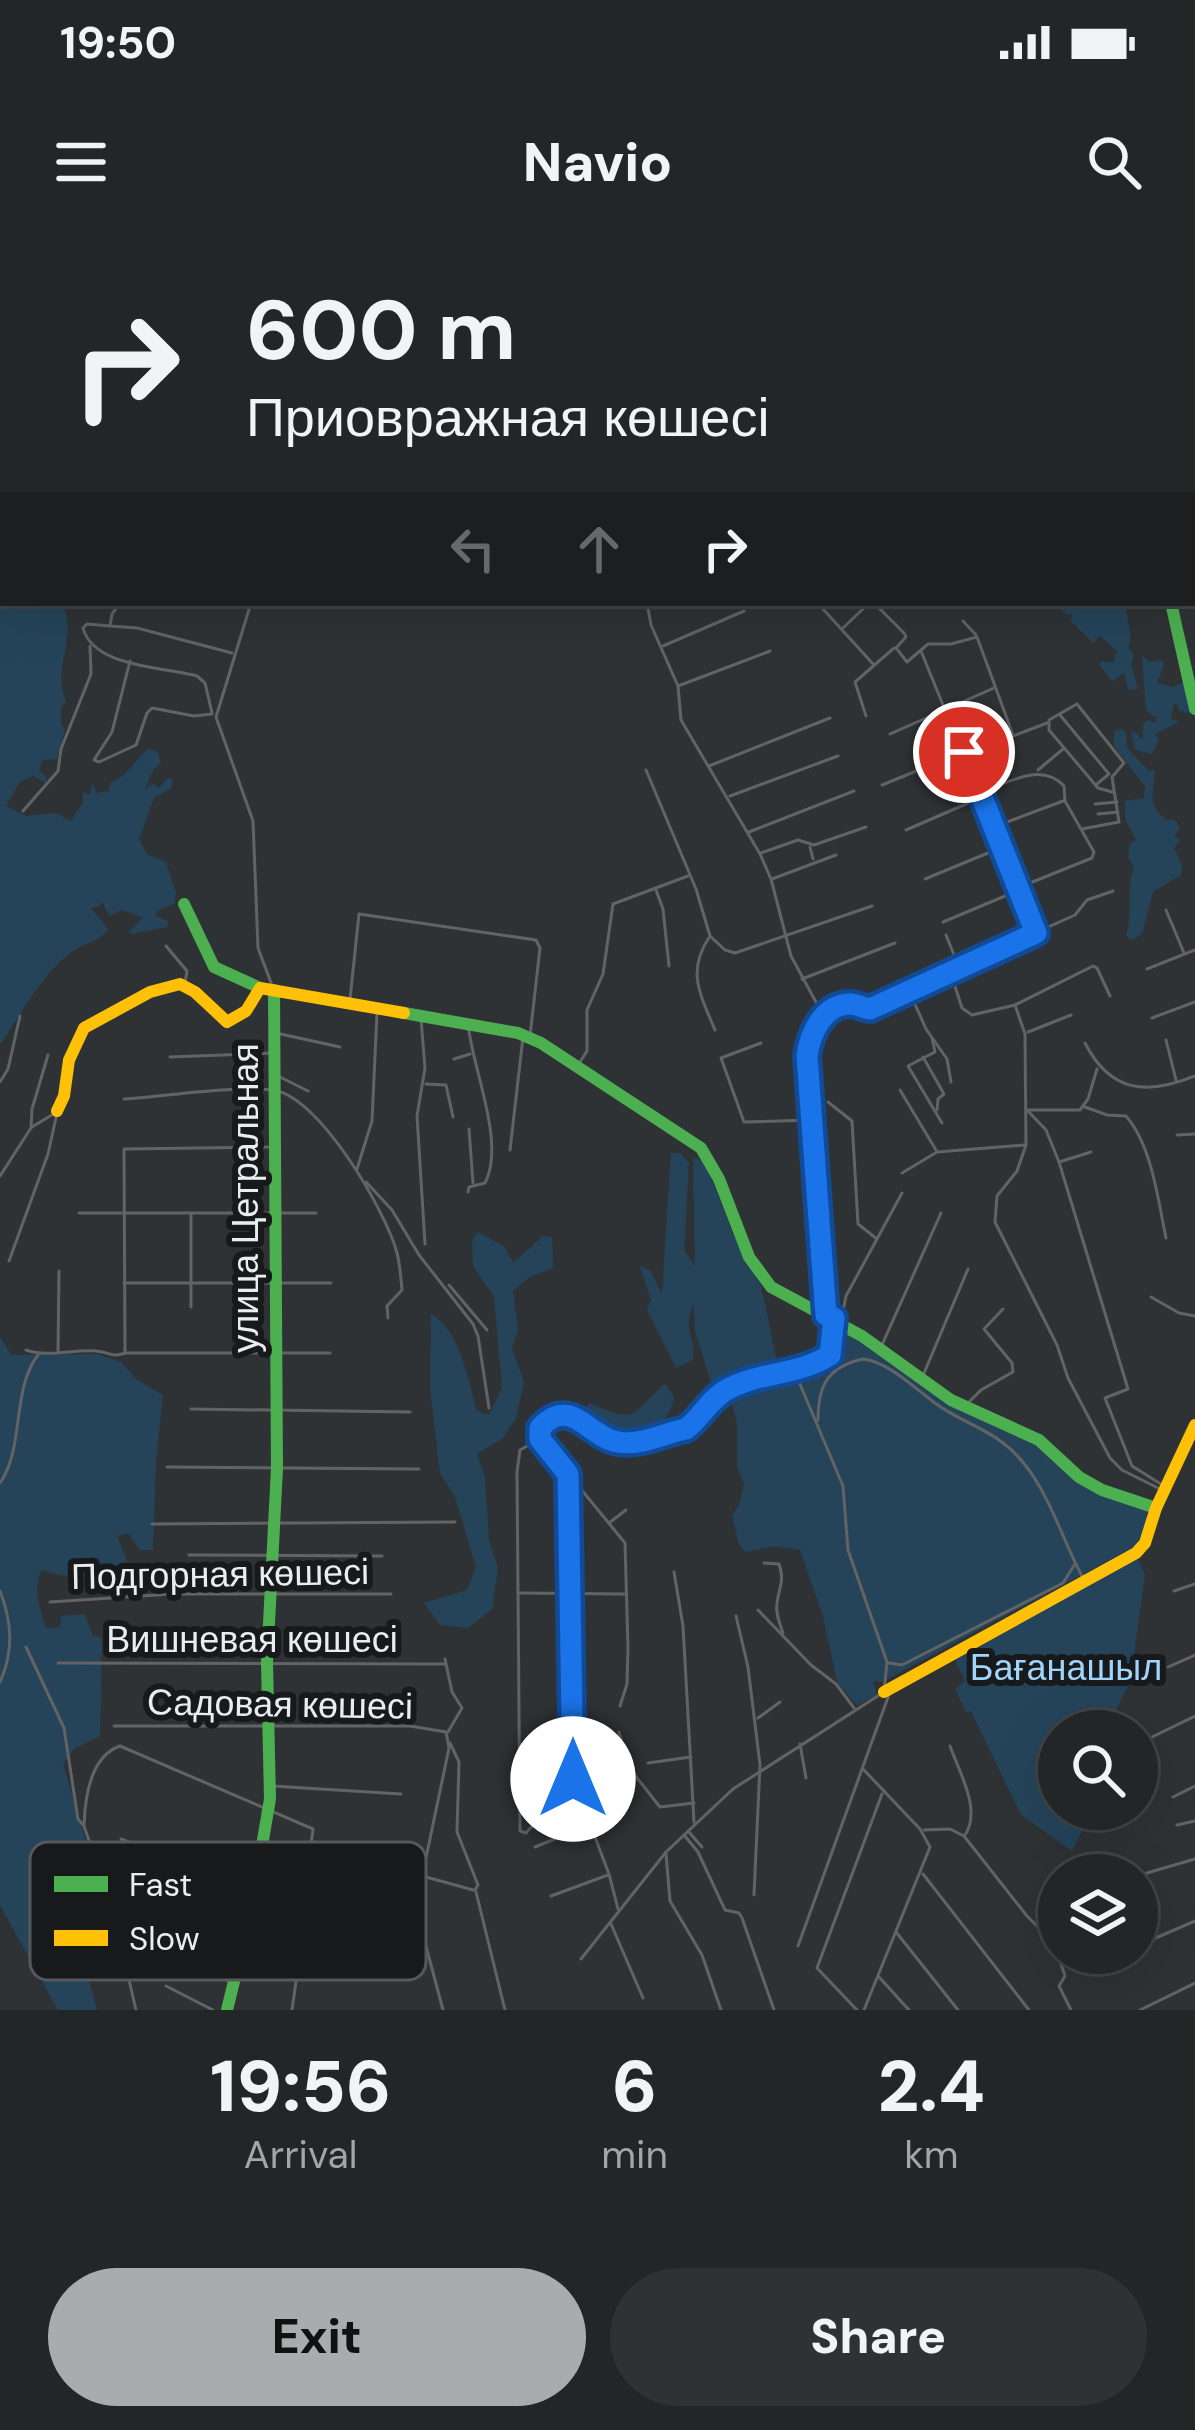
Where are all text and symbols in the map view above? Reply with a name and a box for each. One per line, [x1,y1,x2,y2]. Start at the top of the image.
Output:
text: 19:50 [60,13,176,72]
text: Navio [523,127,672,198]
icon: menu [48,129,114,195]
icon: search [1081,129,1147,195]
text: 600 m [246,276,516,385]
icon: right [48,288,204,444]
text: Приовражная көшесі [246,382,769,453]
icon: left [440,516,506,582]
icon: ahead [566,516,632,582]
icon: right [692,516,758,582]
pin [913,701,1015,803]
icon: arrive [931,719,997,785]
street label: улица Цетральная [222,1043,269,1353]
street label: Подгорная көшесі [71,1548,369,1600]
street label: Вишневая көшесі [106,1616,398,1663]
park label: Бағанашыл [970,1644,1162,1691]
street label: Садовая көшесі [147,1678,413,1730]
map controls [1038,1710,1158,1974]
button: search [1038,1710,1158,1830]
position arrow [510,1716,636,1842]
legend [30,1842,426,1980]
button: layers [1038,1854,1158,1974]
text: Fast [129,1863,192,1906]
text: Slow [129,1917,200,1960]
text: 19:56 [210,2040,391,2133]
text: 6 [612,2040,657,2133]
text: 2.4 [878,2040,985,2133]
text: Arrival [244,2129,357,2180]
text: min [601,2129,668,2180]
text: km [904,2129,959,2180]
button: Exit [48,2268,586,2406]
button: Share [610,2268,1147,2406]

